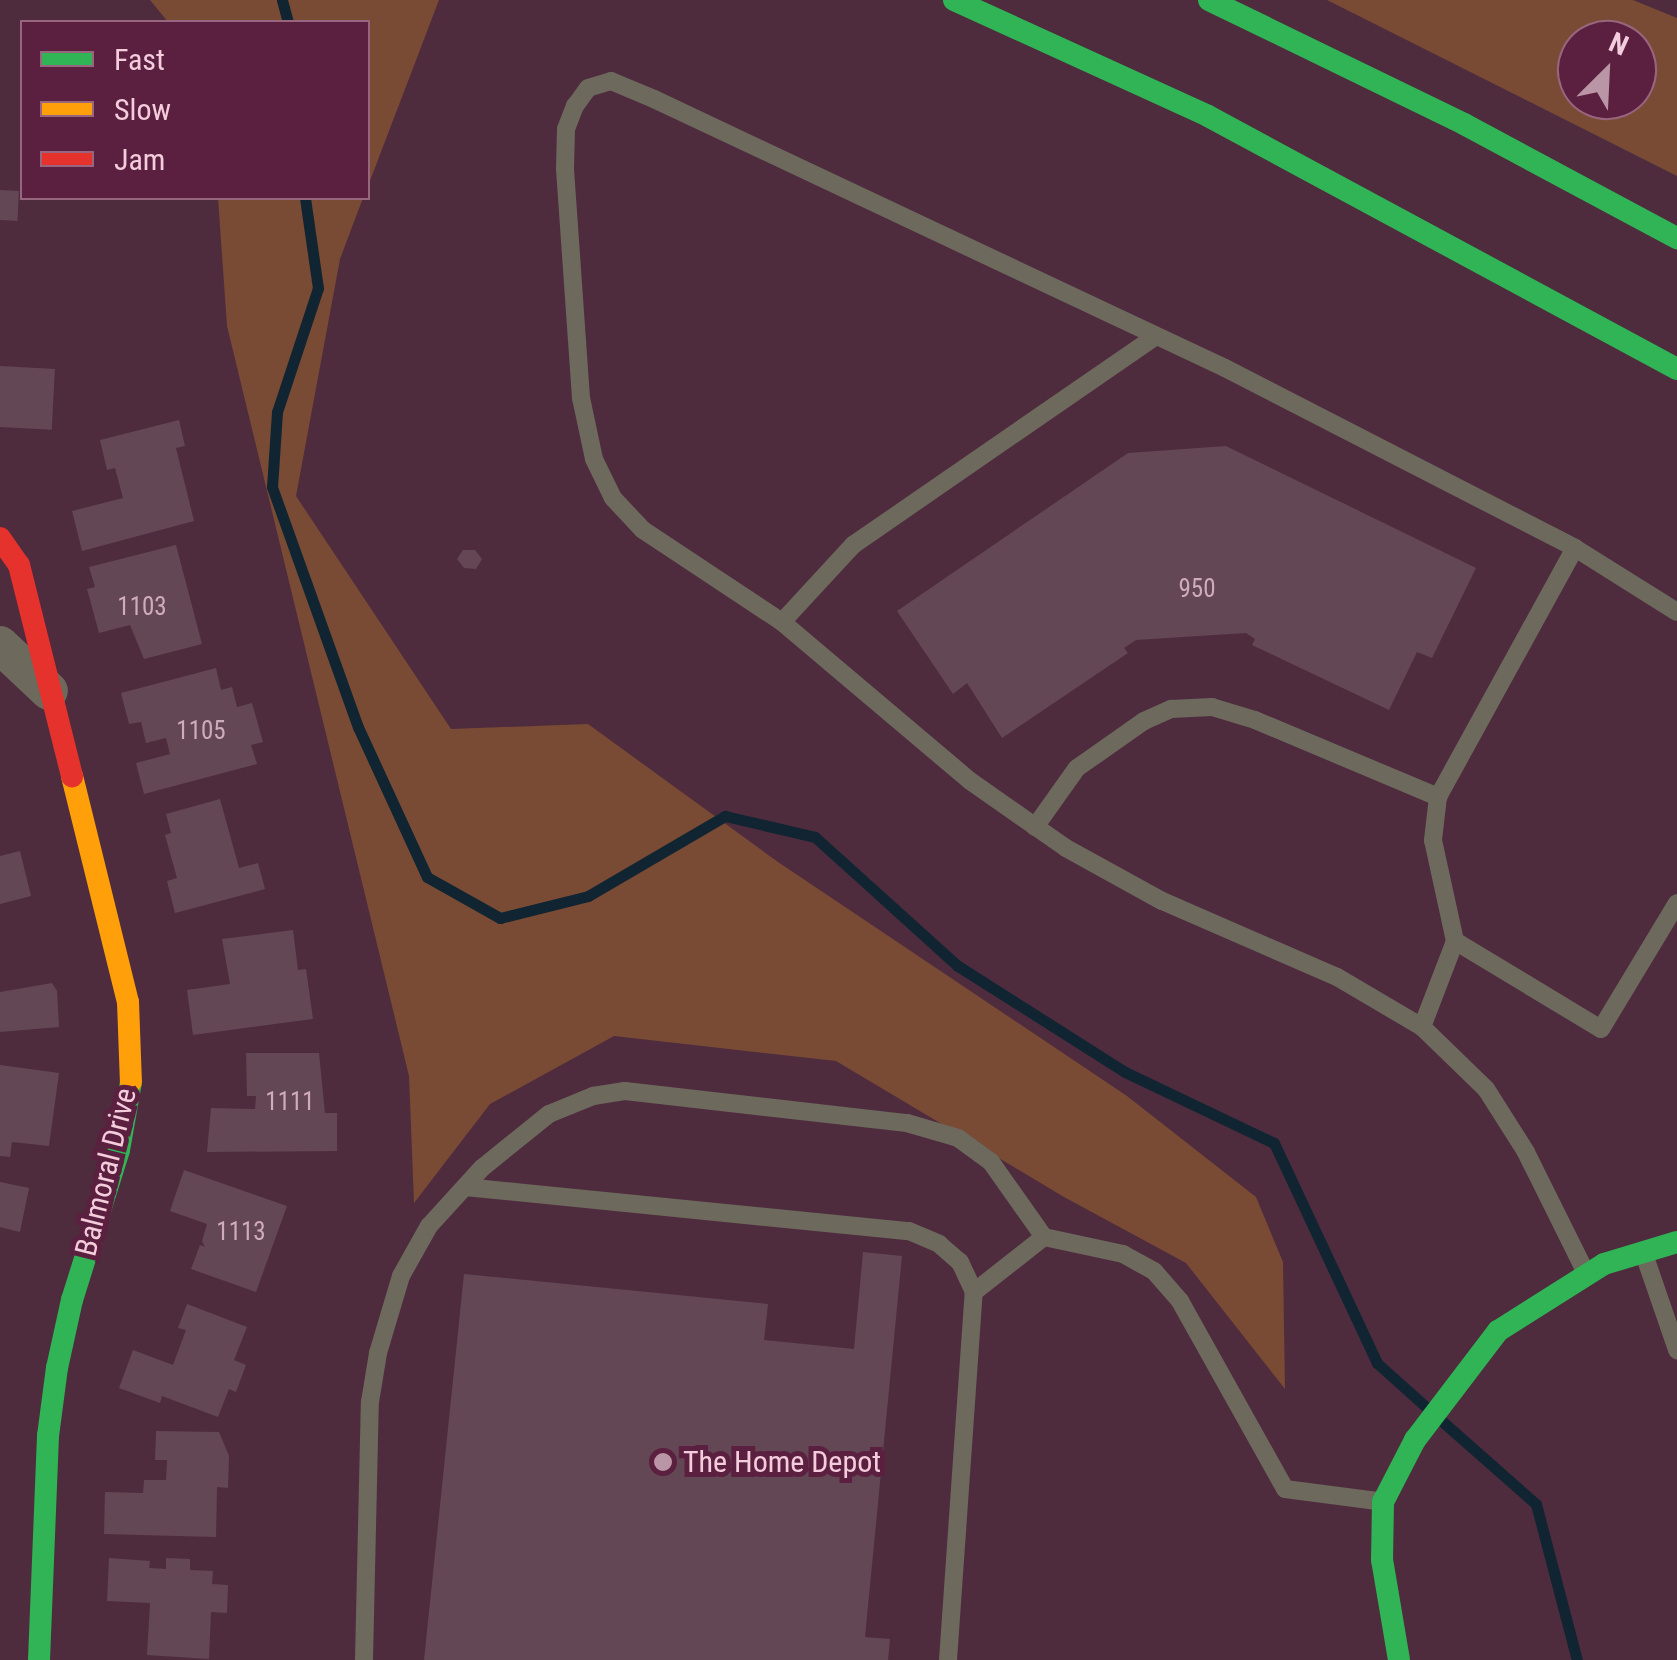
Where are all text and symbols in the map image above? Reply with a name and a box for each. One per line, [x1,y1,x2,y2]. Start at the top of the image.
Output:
legend [20,20,370,200]
north arrow [1557,20,1657,120]
text: N [1604,25,1633,63]
text: Fast [114,42,165,77]
text: Slow [114,92,171,127]
text: Jam [114,142,165,177]
house number: 950 [1178,574,1216,604]
house number: 1103 [117,592,167,622]
house number: 1105 [176,716,226,746]
street label: Balmoral Drive [68,1084,144,1260]
house number: 1111 [265,1087,315,1117]
house number: 1113 [216,1217,266,1247]
place label: The Home Depot [683,1444,881,1480]
marker: The Home Depot [652,1451,674,1473]

